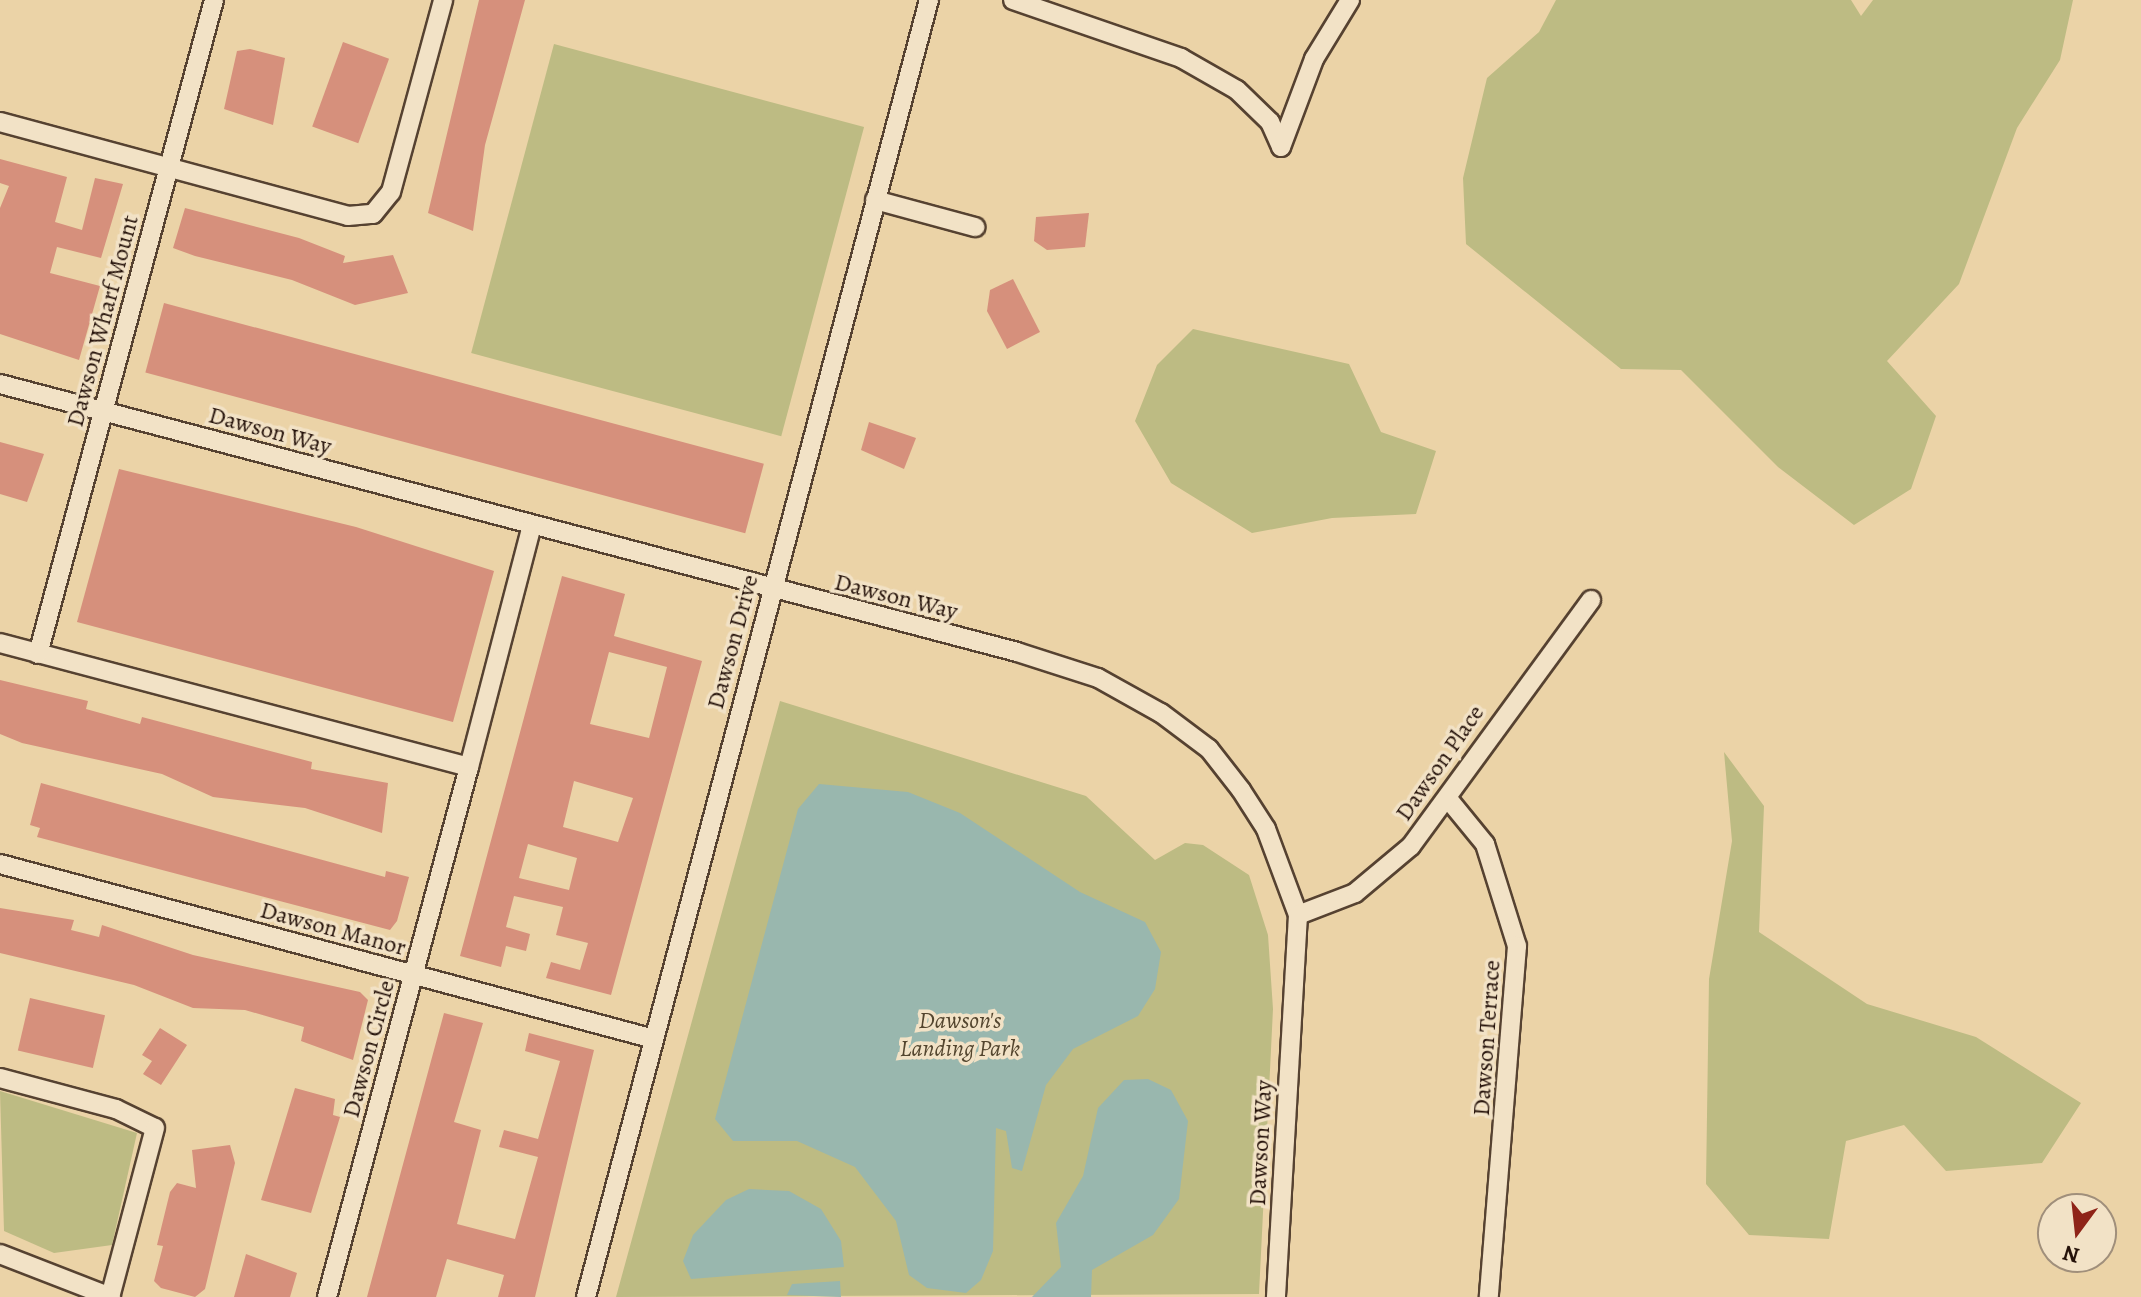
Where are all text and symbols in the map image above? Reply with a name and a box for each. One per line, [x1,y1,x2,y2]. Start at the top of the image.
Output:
street label: Dawson Wharf Mount [61,212,145,430]
street label: Dawson Way [205,401,335,461]
street label: Dawson Way [831,568,961,626]
street label: Dawson Drive [701,572,765,712]
street label: Dawson Place [1390,700,1490,826]
street label: Dawson Manor [257,896,409,962]
street label: Dawson Terrace [1467,959,1507,1117]
street label: Dawson Circle [337,977,401,1121]
park label: Dawson's Landing Park [900,1007,1020,1063]
street label: Dawson Way [1243,1079,1279,1207]
north arrow [2037,1193,2117,1273]
text: N [2060,1238,2083,1271]

